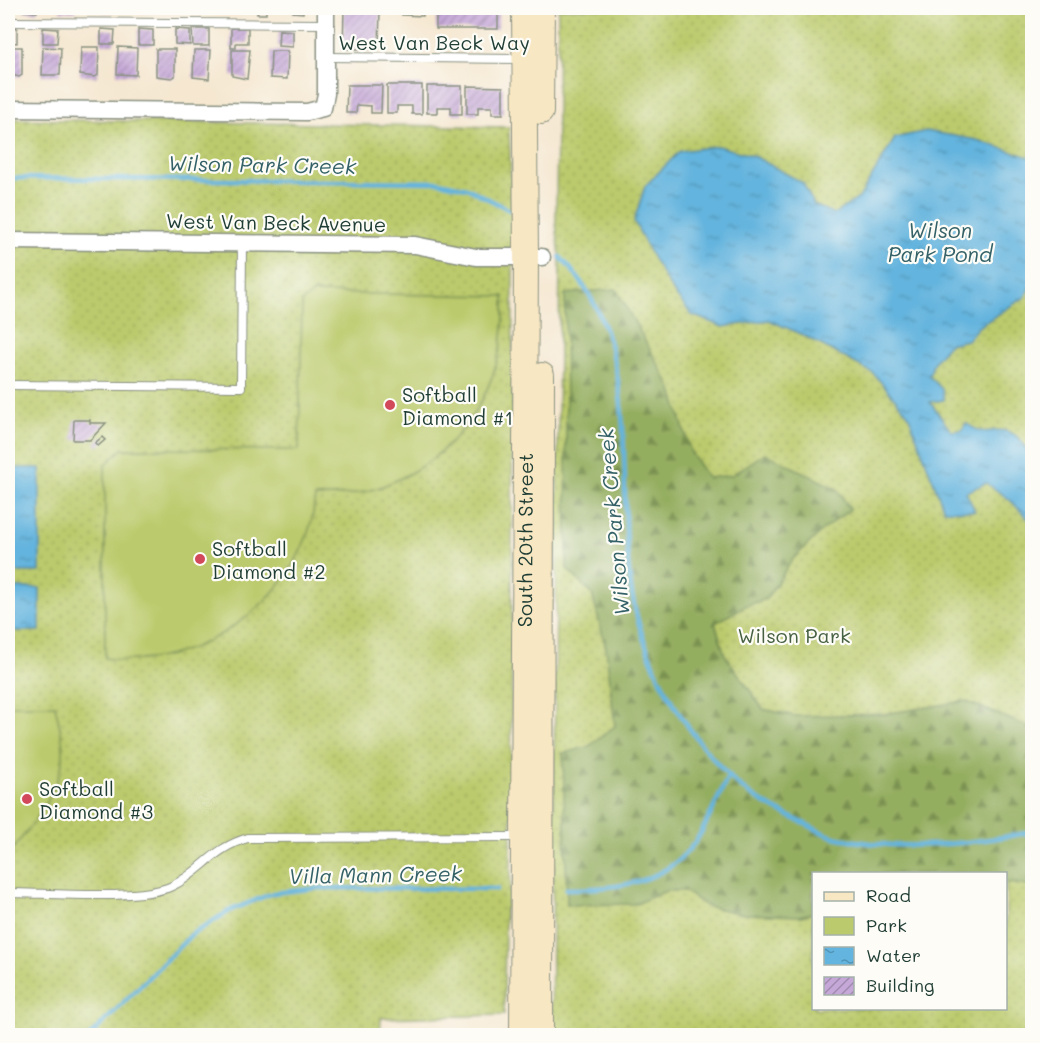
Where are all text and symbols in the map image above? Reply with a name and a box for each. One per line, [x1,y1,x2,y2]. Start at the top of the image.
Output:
street label: West Van Beck Way [338,29,530,55]
water label: Wilson Park Creek [168,149,357,179]
street label: West Van Beck Avenue [166,207,386,237]
water label: Wilson Park Pond [888,216,994,267]
place label: Softball Diamond #1 [402,381,514,430]
marker: Softball Diamond #1 [383,398,397,412]
water label: Wilson Park Creek [591,426,635,617]
street label: South 20th Street [511,453,538,627]
place label: Softball Diamond #2 [212,535,326,584]
marker: Softball Diamond #2 [193,552,207,566]
park label: Wilson Park [737,622,851,648]
place label: Softball Diamond #3 [39,775,153,824]
marker: Softball Diamond #3 [20,792,34,806]
water label: Villa Mann Creek [288,859,463,889]
legend [812,872,1007,1010]
text: Road [866,883,911,907]
text: Park [866,913,907,937]
text: Water [866,943,921,967]
text: Building [866,973,934,997]

